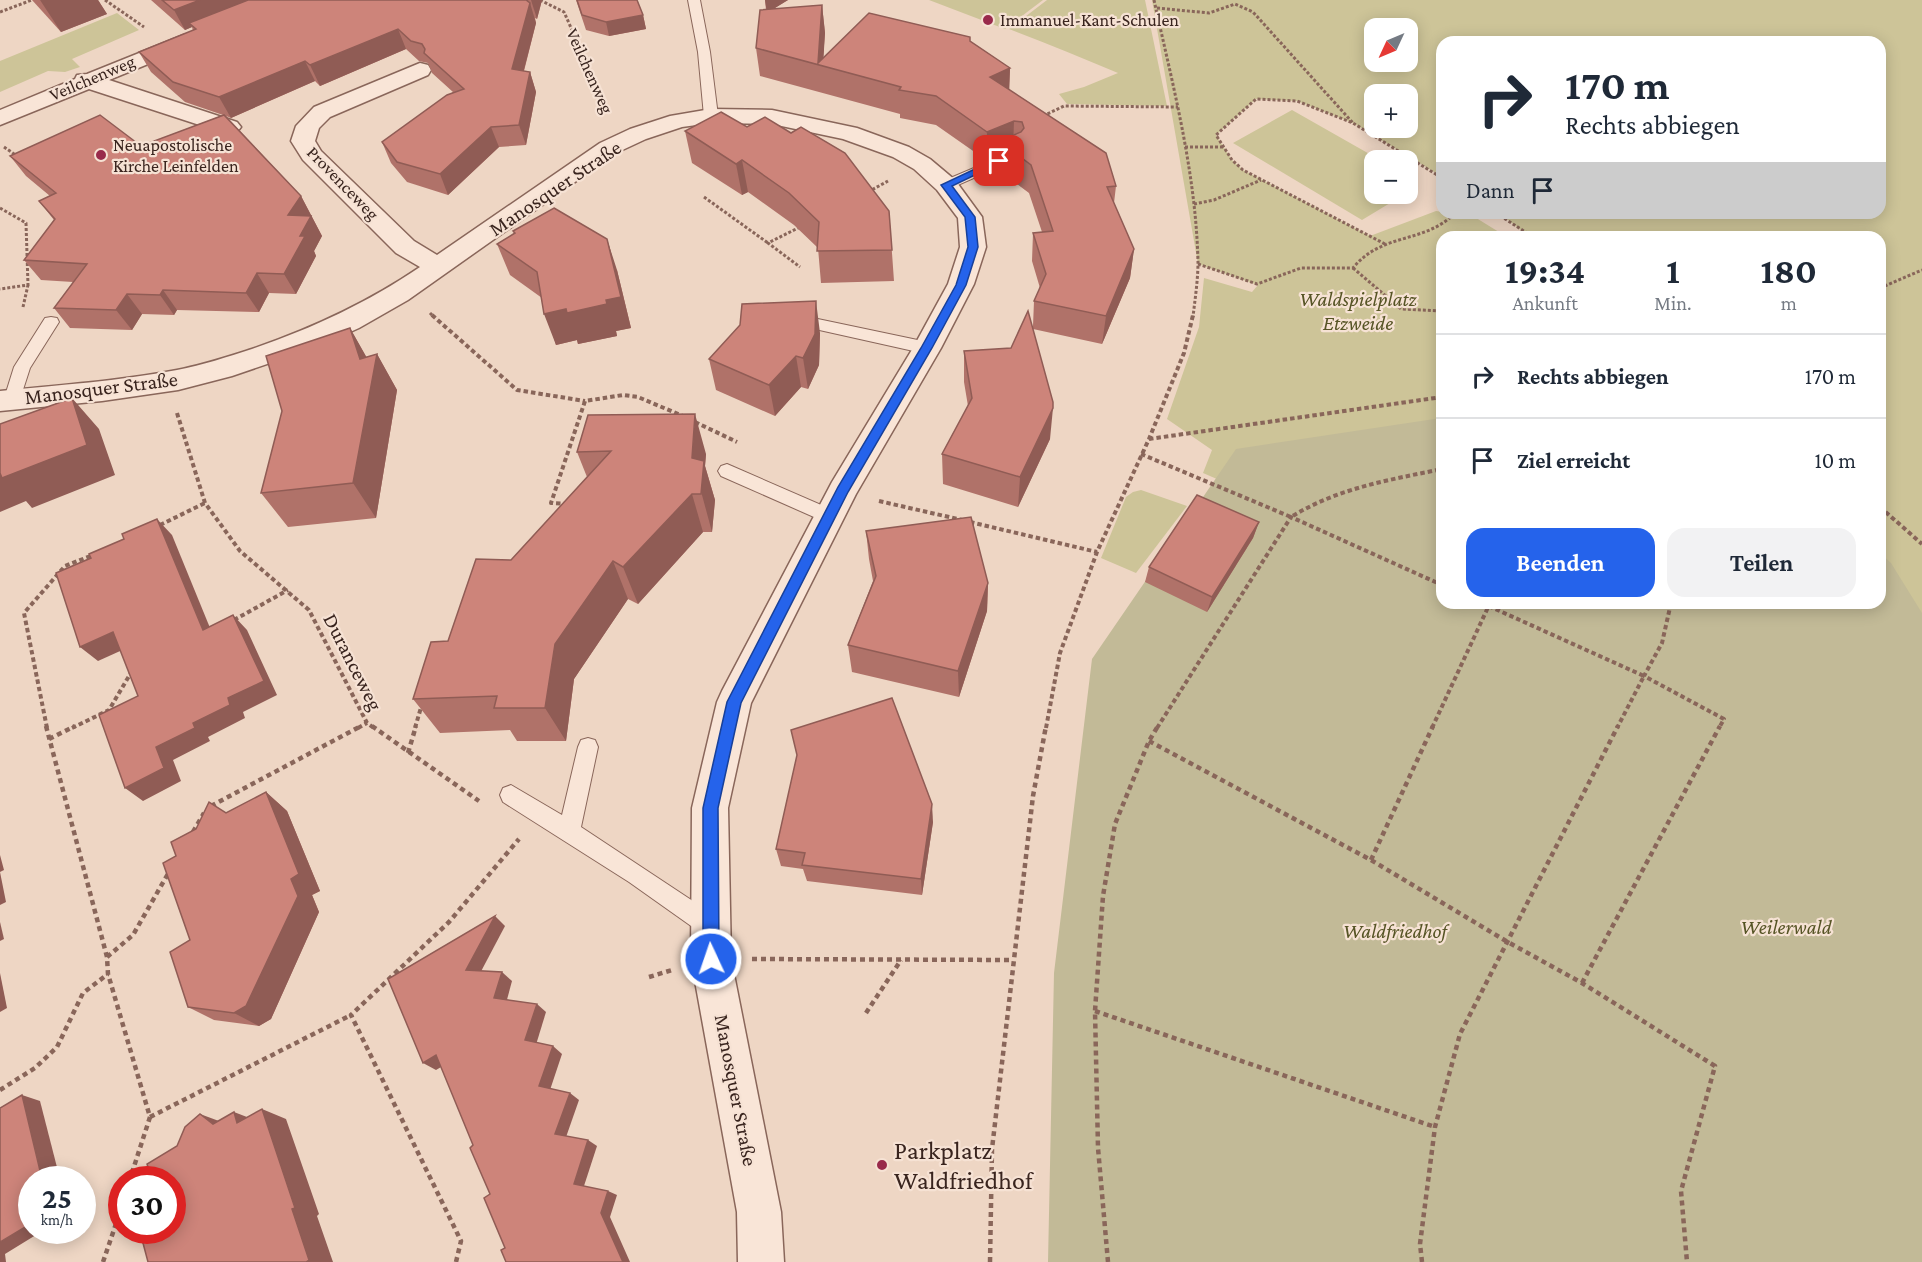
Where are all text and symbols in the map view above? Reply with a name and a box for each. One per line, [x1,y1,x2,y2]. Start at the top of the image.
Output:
place label: Immanuel-Kant-Schulen [1000,10,1179,30]
marker: Immanuel-Kant-Schulen [981,13,995,27]
north arrow [1364,18,1418,72]
map controls [1364,18,1418,204]
street label: Veilchenweg [562,25,618,117]
street label: Veilchenweg [46,51,138,105]
icon: right [1466,60,1544,138]
text: 170 m [1565,61,1670,108]
button: + [1364,84,1418,138]
text: Rechts abbiegen [1565,110,1740,140]
place label: Neuapostolische Kirche Leinfelden [113,135,239,176]
street label: Manosquer Straße [484,135,626,241]
pin [973,135,1024,186]
street label: Provenceweg [303,142,383,224]
icon: arrive [982,144,1015,177]
marker: Neuapostolische Kirche Leinfelden [94,148,108,162]
button: − [1364,150,1418,204]
icon: arrive [1526,174,1559,207]
text: Dann [1466,178,1514,203]
text: 19:34 [1505,251,1585,291]
text: 1 [1666,251,1680,291]
text: 180 [1761,251,1817,291]
park label: Waldspielplatz Etzweide [1299,287,1418,335]
text: Ankunft [1512,292,1578,314]
text: Min. [1654,292,1691,314]
text: m [1781,292,1797,314]
icon: right [1466,360,1499,393]
text: Rechts abbiegen [1517,364,1669,389]
text: 170 m [1805,364,1856,389]
street label: Manosquer Straße [23,367,179,409]
icon: arrive [1466,444,1499,477]
text: Ziel erreicht [1517,448,1630,473]
text: 10 m [1814,448,1856,473]
button: Beenden [1466,528,1655,597]
button: Teilen [1667,528,1856,597]
street label: Duranceweg [318,609,388,715]
park label: Weilerwald [1740,915,1833,939]
park label: Waldfriedhof [1343,919,1451,943]
position arrow [679,927,743,991]
street label: Manosquer Straße [710,1012,762,1168]
place label: Parkplatz Waldfriedhof [894,1136,1034,1195]
marker: Parkplatz Waldfriedhof [875,1158,889,1172]
speed limit sign: 30 [108,1166,186,1244]
text: 25 [42,1181,72,1214]
text: km/h [41,1212,73,1228]

